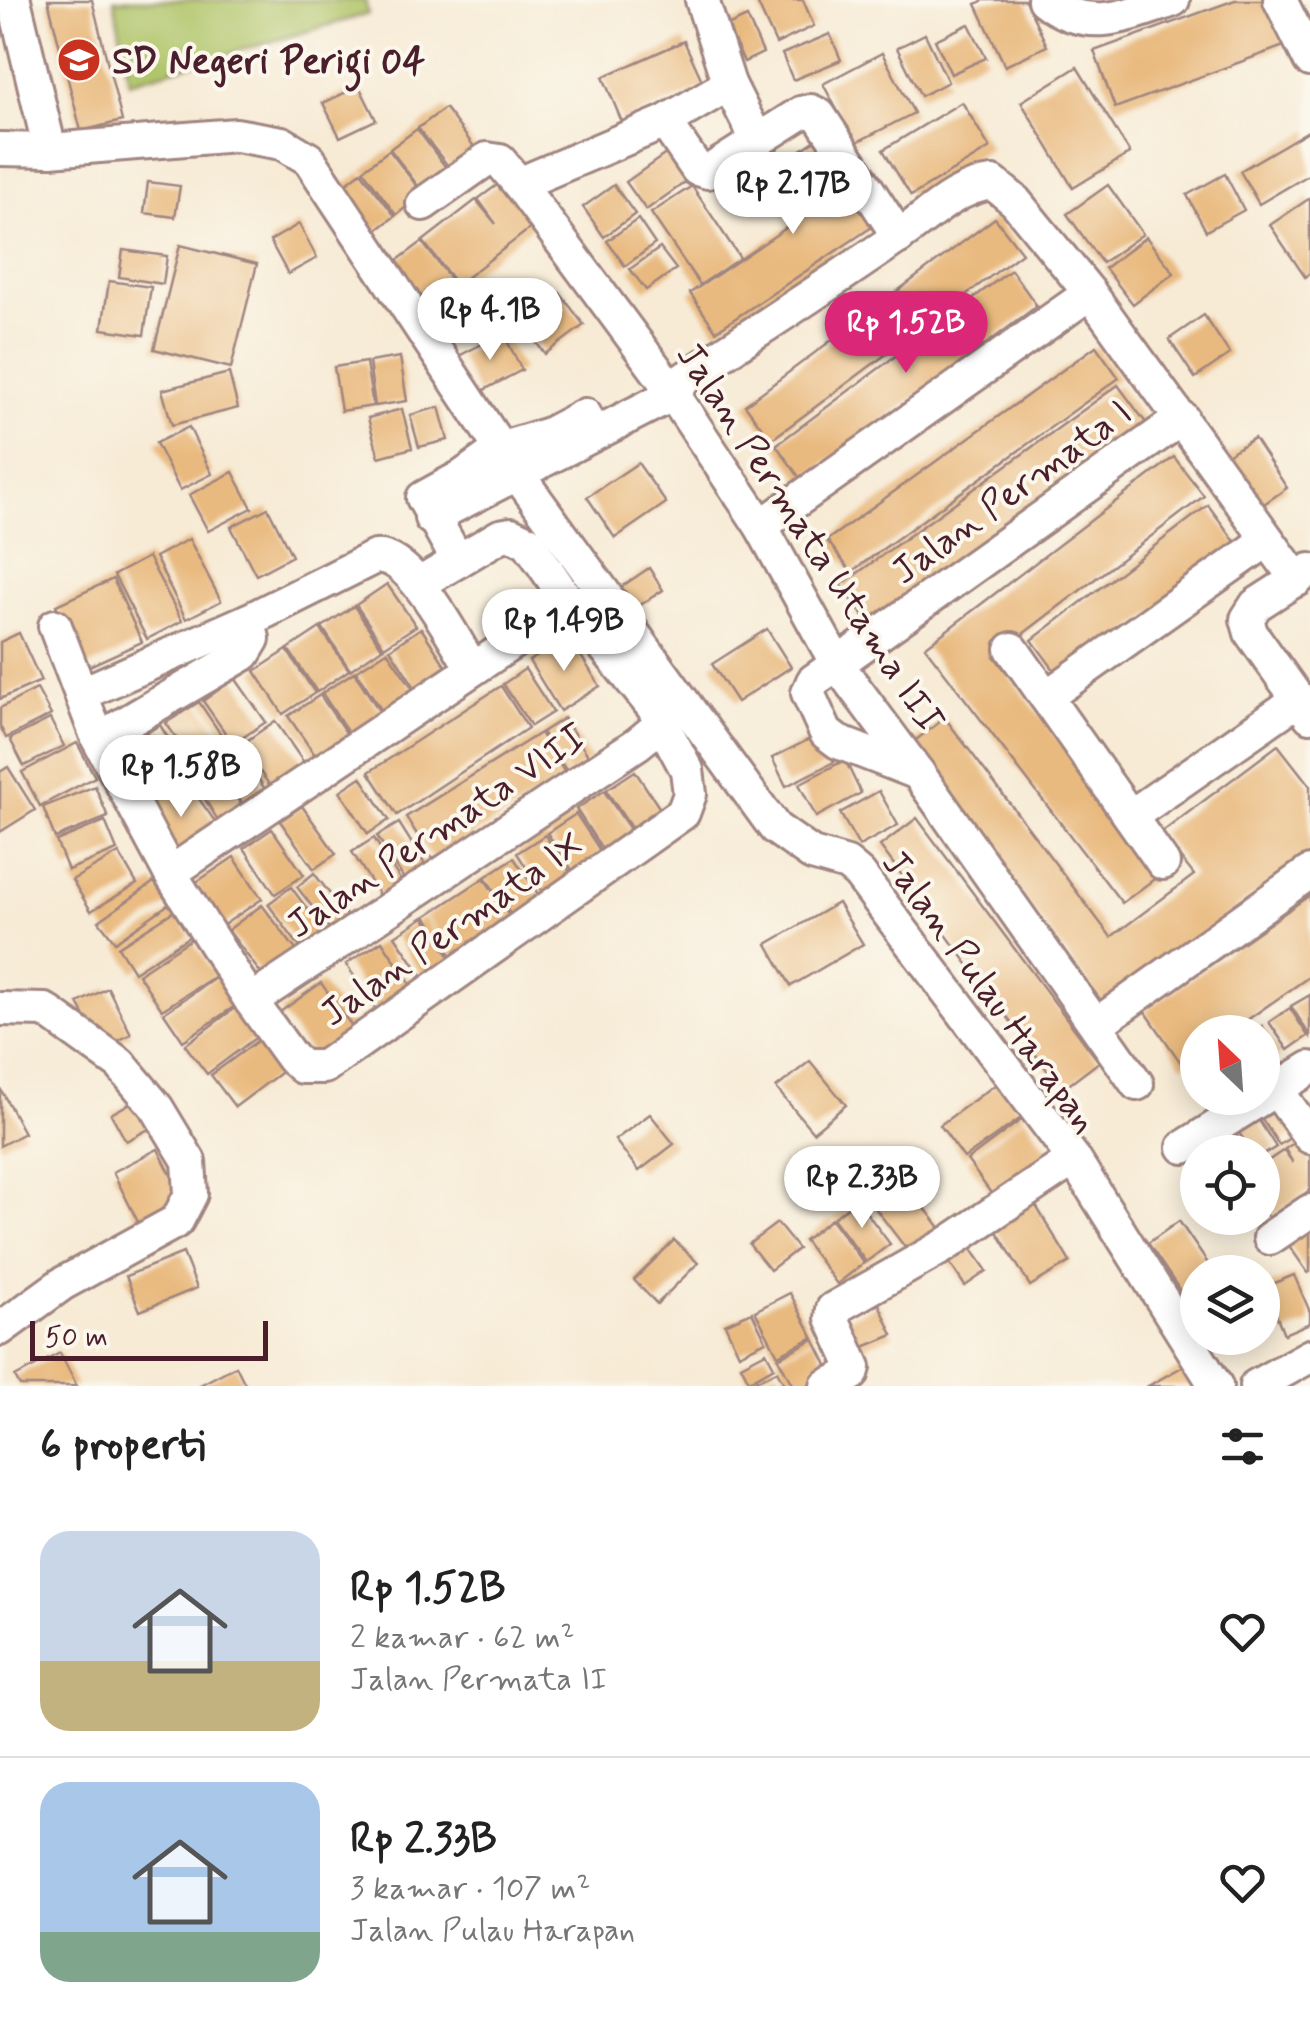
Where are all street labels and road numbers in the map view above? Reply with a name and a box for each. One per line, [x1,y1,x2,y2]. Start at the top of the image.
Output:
street label: Jalan Permata Utama III [664,334,954,743]
street label: Jalan Permata I [883,389,1142,597]
street label: Jalan Permata VIII [278,713,597,951]
street label: Jalan Permata IX [312,821,593,1039]
street label: Jalan Pulau Harapan [870,841,1108,1144]

